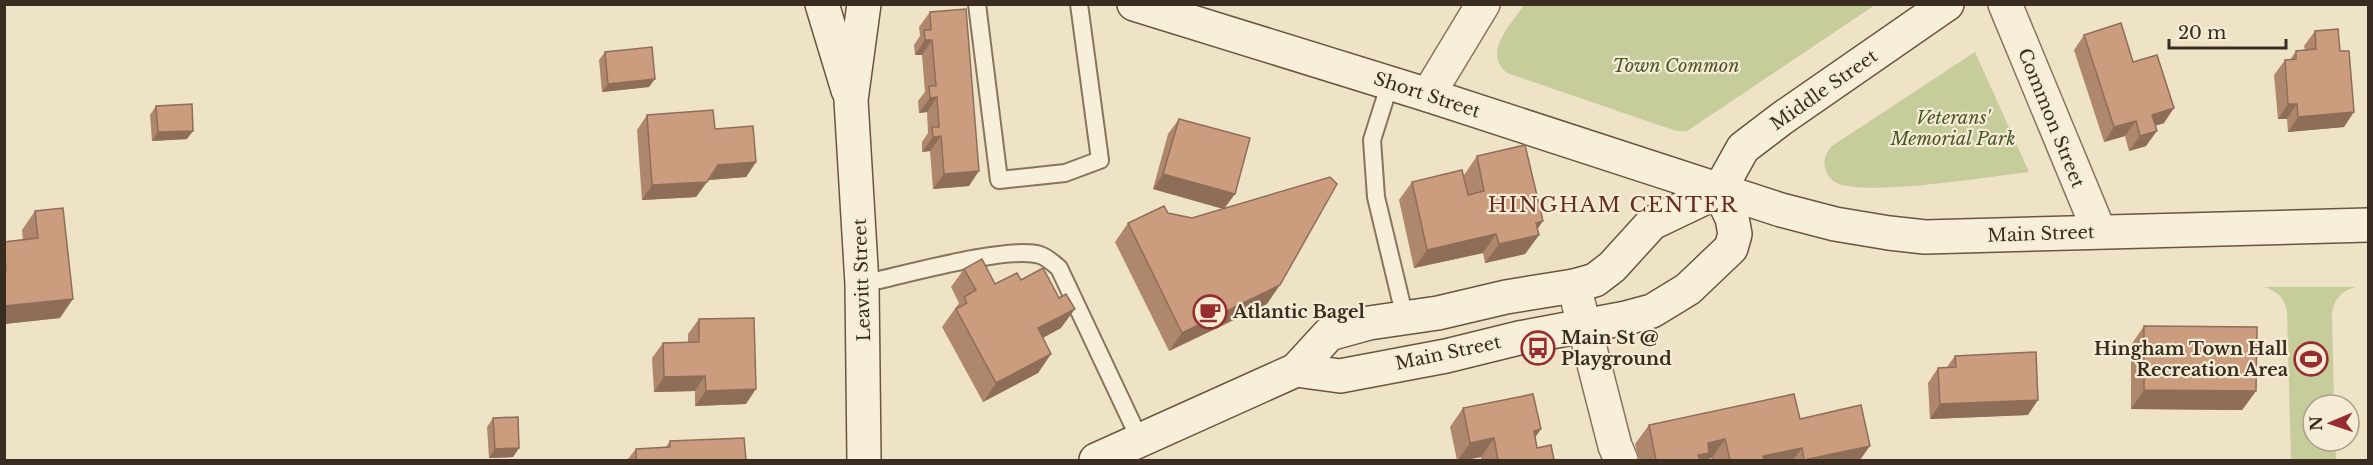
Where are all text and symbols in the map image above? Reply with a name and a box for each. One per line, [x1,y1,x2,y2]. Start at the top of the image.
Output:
scale bar [2169,12,2286,50]
text: 20 m [2178,22,2226,44]
street label: Middle Street [1766,45,1882,135]
street label: Common Street [2013,45,2089,191]
park label: Town Common [1612,55,1740,77]
street label: Short Street [1371,67,1483,123]
park label: Veterans' Memorial Park [1890,107,2015,150]
district label: HINGHAM CENTER [1488,192,1738,218]
street label: Leavitt Street [849,218,875,342]
street label: Main Street [1987,221,2095,247]
cafe icon: Atlantic Bagel [1192,294,1228,330]
place label: Atlantic Bagel [1232,301,1365,323]
place label: Main St @ Playground [1561,327,1672,370]
bus stop icon: Main St @ Playground [1520,330,1556,366]
street label: Main Street [1393,331,1503,375]
place label: Hingham Town Hall Recreation Area [2094,338,2289,381]
sports icon: Hingham Town Hall Recreation Area [2293,341,2329,377]
north arrow [2301,393,2361,453]
text: N [2306,416,2326,431]

